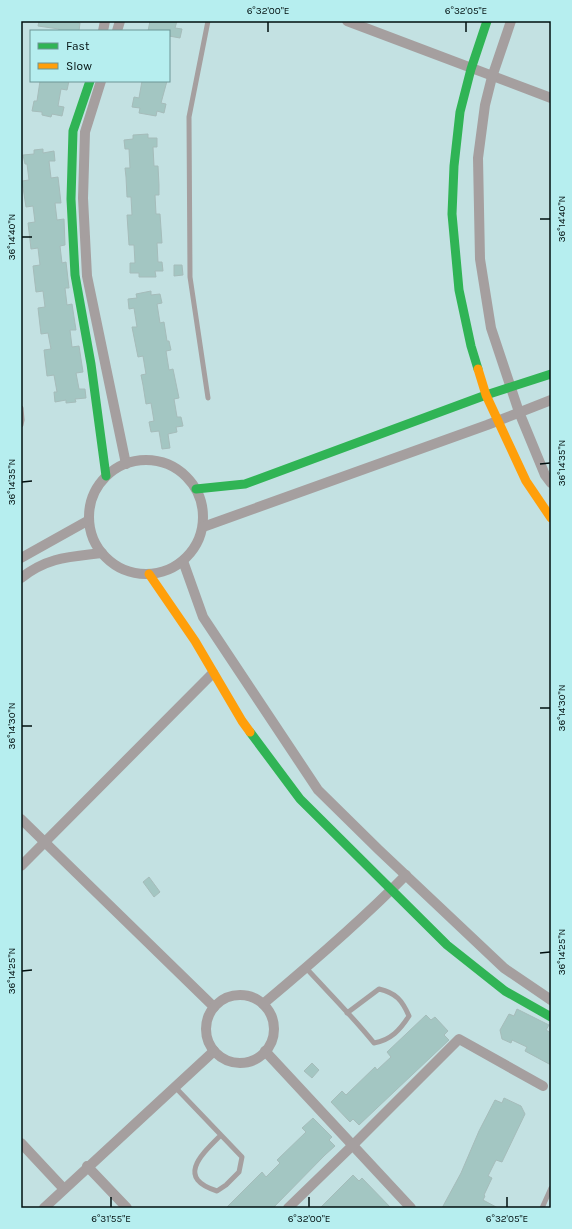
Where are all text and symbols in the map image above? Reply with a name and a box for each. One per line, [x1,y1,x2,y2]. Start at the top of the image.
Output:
text: 6°32'00"E [247,5,289,17]
text: 6°32'05"E [445,5,487,17]
legend [30,30,170,82]
text: Fast [66,39,90,53]
text: Slow [66,59,92,73]
text: 36°14'40"N [556,196,568,242]
text: 36°14'40"N [6,214,18,260]
text: 36°14'35"N [556,440,568,486]
text: 36°14'35"N [6,459,18,505]
text: 36°14'30"N [556,684,568,732]
text: 36°14'30"N [6,702,18,750]
text: 36°14'25"N [556,929,568,975]
text: 36°14'25"N [6,948,18,994]
text: 6°31'55"E [91,1213,131,1225]
text: 6°32'00"E [288,1213,330,1225]
text: 6°32'05"E [486,1213,528,1225]

